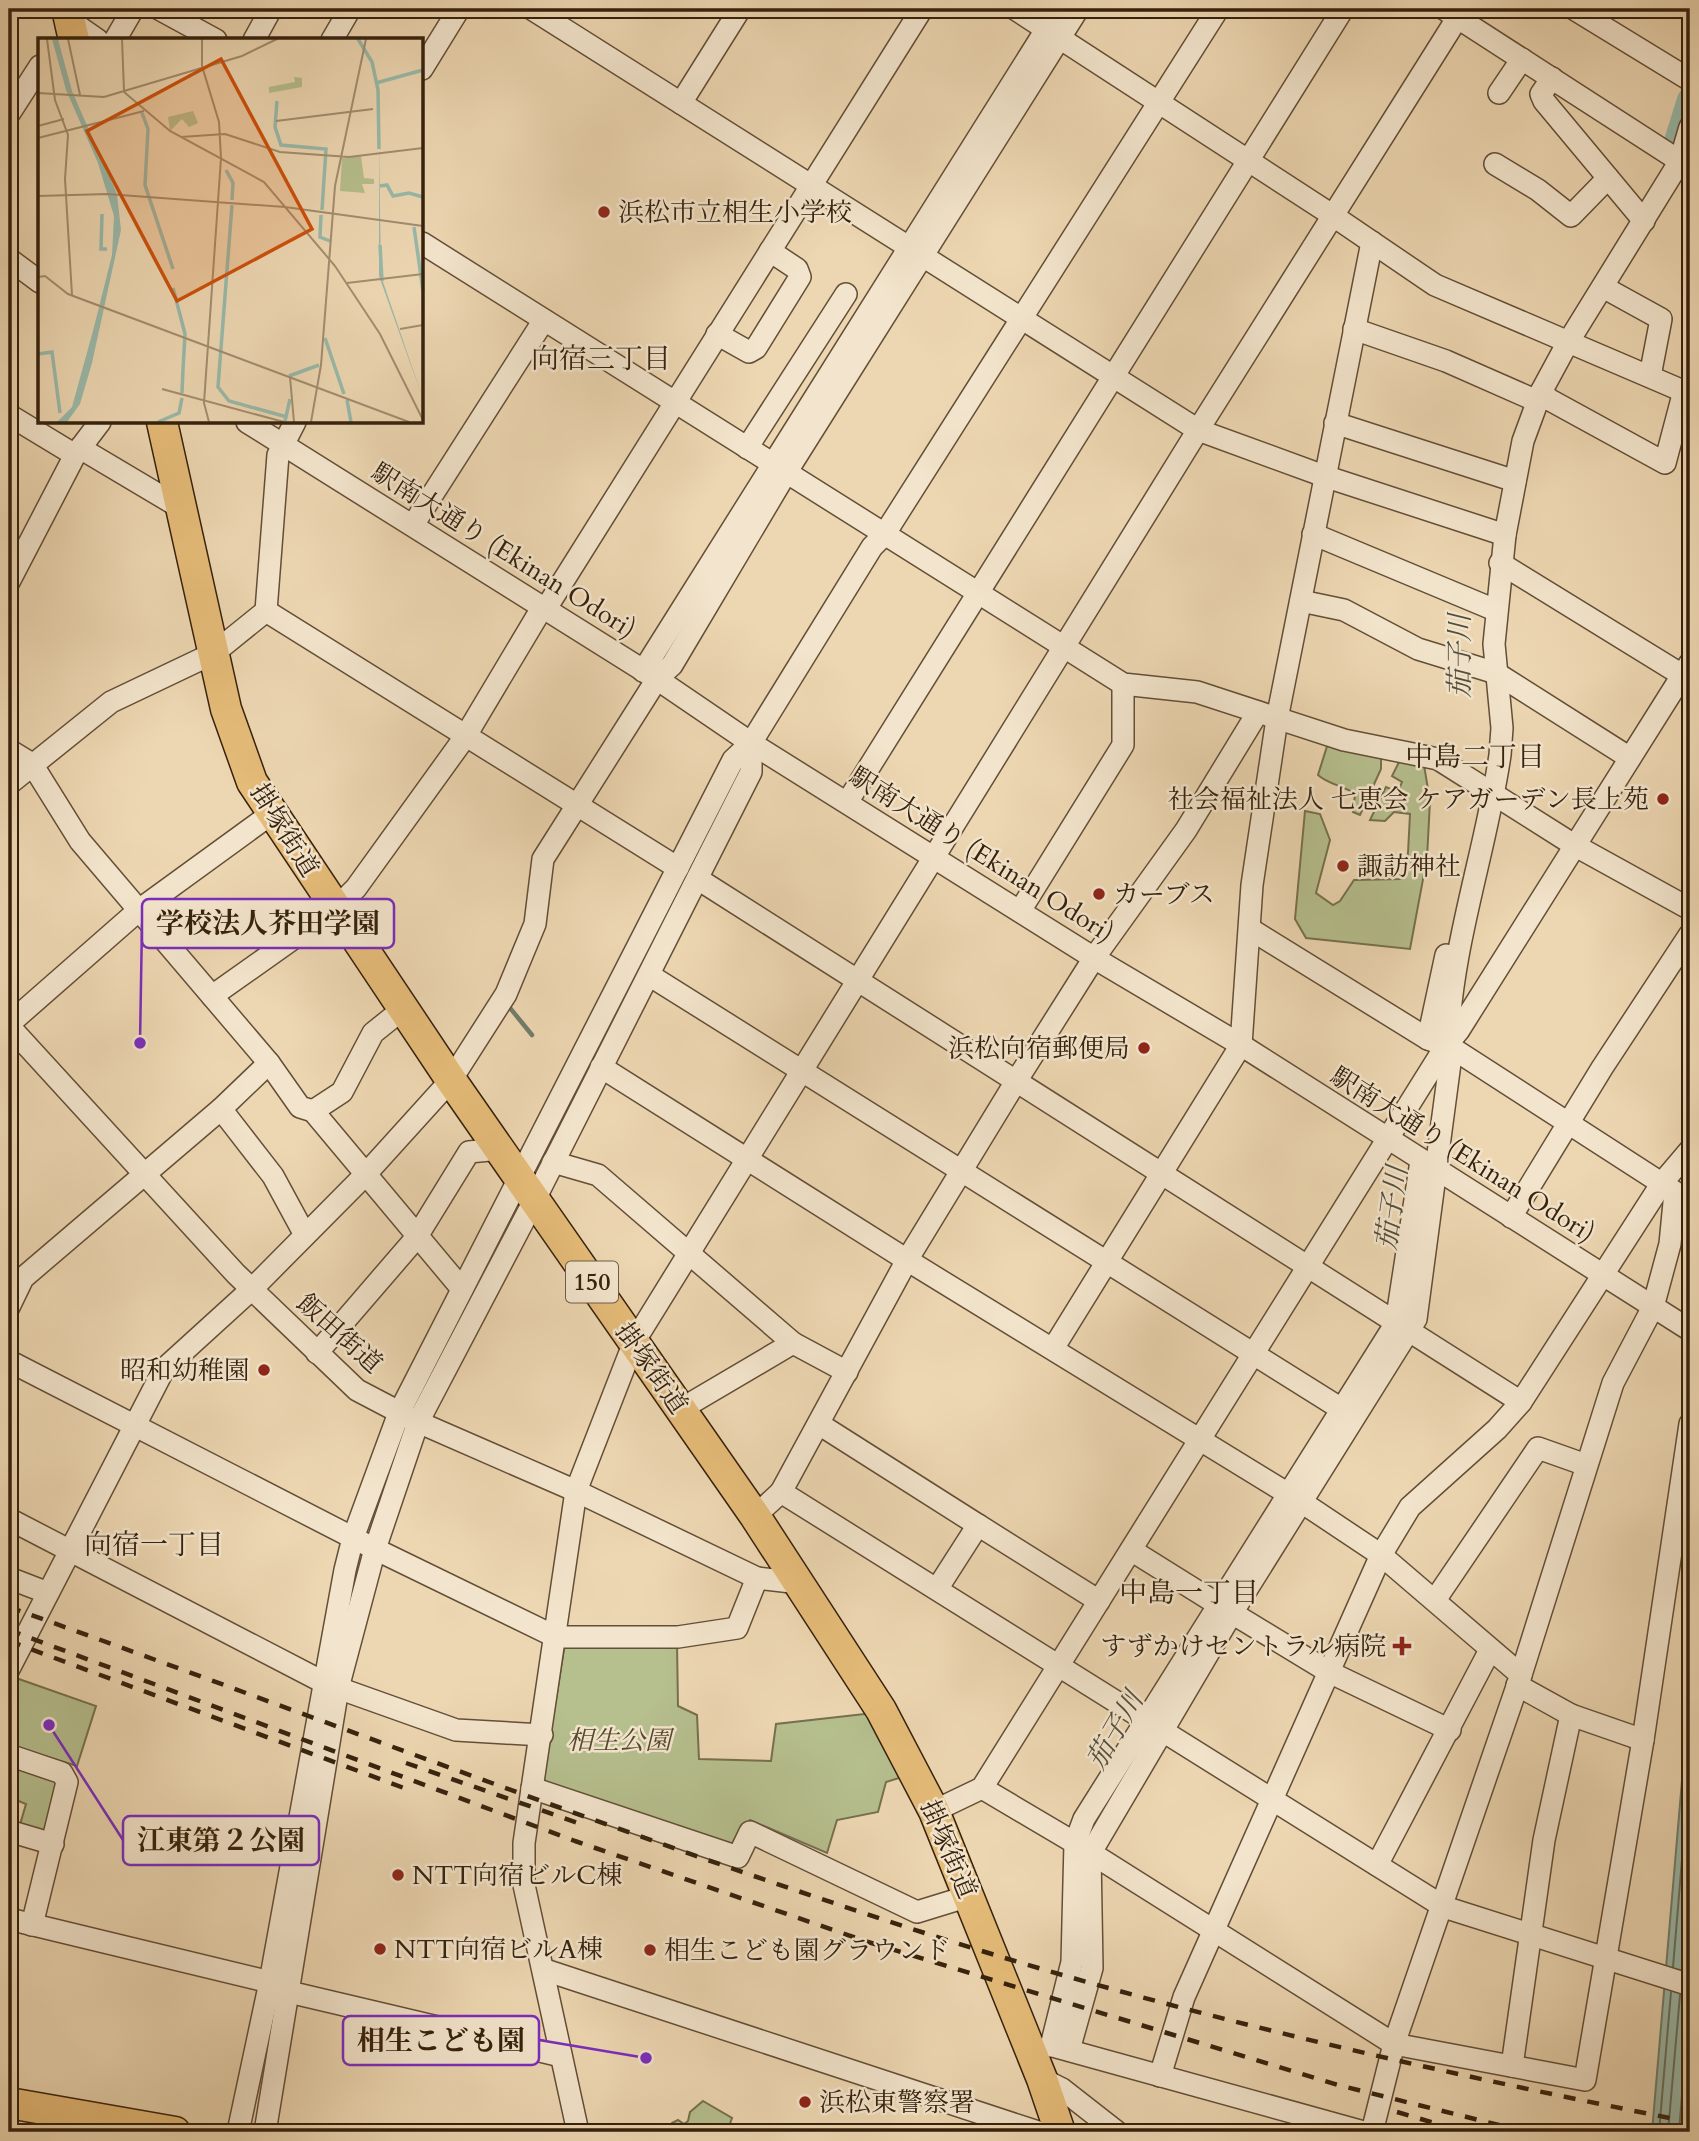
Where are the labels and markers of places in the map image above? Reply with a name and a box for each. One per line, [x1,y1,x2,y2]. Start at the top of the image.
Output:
place label: 浜松市立相生小学校 [618,195,852,230]
marker: 浜松市立相生小学校 [596,204,612,220]
place label: 社会福祉法人 七恵会 ケアガーデン長上苑 [1168,782,1649,817]
marker: 社会福祉法人 七恵会 ケアガーデン長上苑 [1655,791,1671,807]
place label: 諏訪神社 [1357,849,1461,884]
marker: 諏訪神社 [1335,858,1351,874]
place label: カーブス [1113,877,1215,912]
marker: カーブス [1091,886,1107,902]
callout: 学校法人芥田学園 [142,899,394,948]
place label: 浜松向宿郵便局 [948,1031,1130,1066]
marker: 浜松向宿郵便局 [1136,1040,1152,1056]
place label: 昭和幼稚園 [120,1353,250,1388]
marker: 昭和幼稚園 [256,1362,272,1378]
place label: すずかけセントラル病院 [1101,1629,1386,1664]
marker: すずかけセントラル病院 [1392,1636,1412,1656]
callout: 江東第２公園 [123,1816,319,1865]
place label: NTT向宿ビルC棟 [412,1858,622,1893]
marker: NTT向宿ビルC棟 [390,1867,406,1883]
place label: NTT向宿ビルA棟 [394,1932,603,1967]
place label: 相生こども園グラウンド [664,1933,950,1968]
marker: NTT向宿ビルA棟 [372,1941,388,1957]
marker: 相生こども園グラウンド [642,1942,658,1958]
callout: 相生こども園 [343,2016,539,2065]
place label: 浜松東警察署 [819,2085,975,2120]
marker: 浜松東警察署 [797,2094,813,2110]

